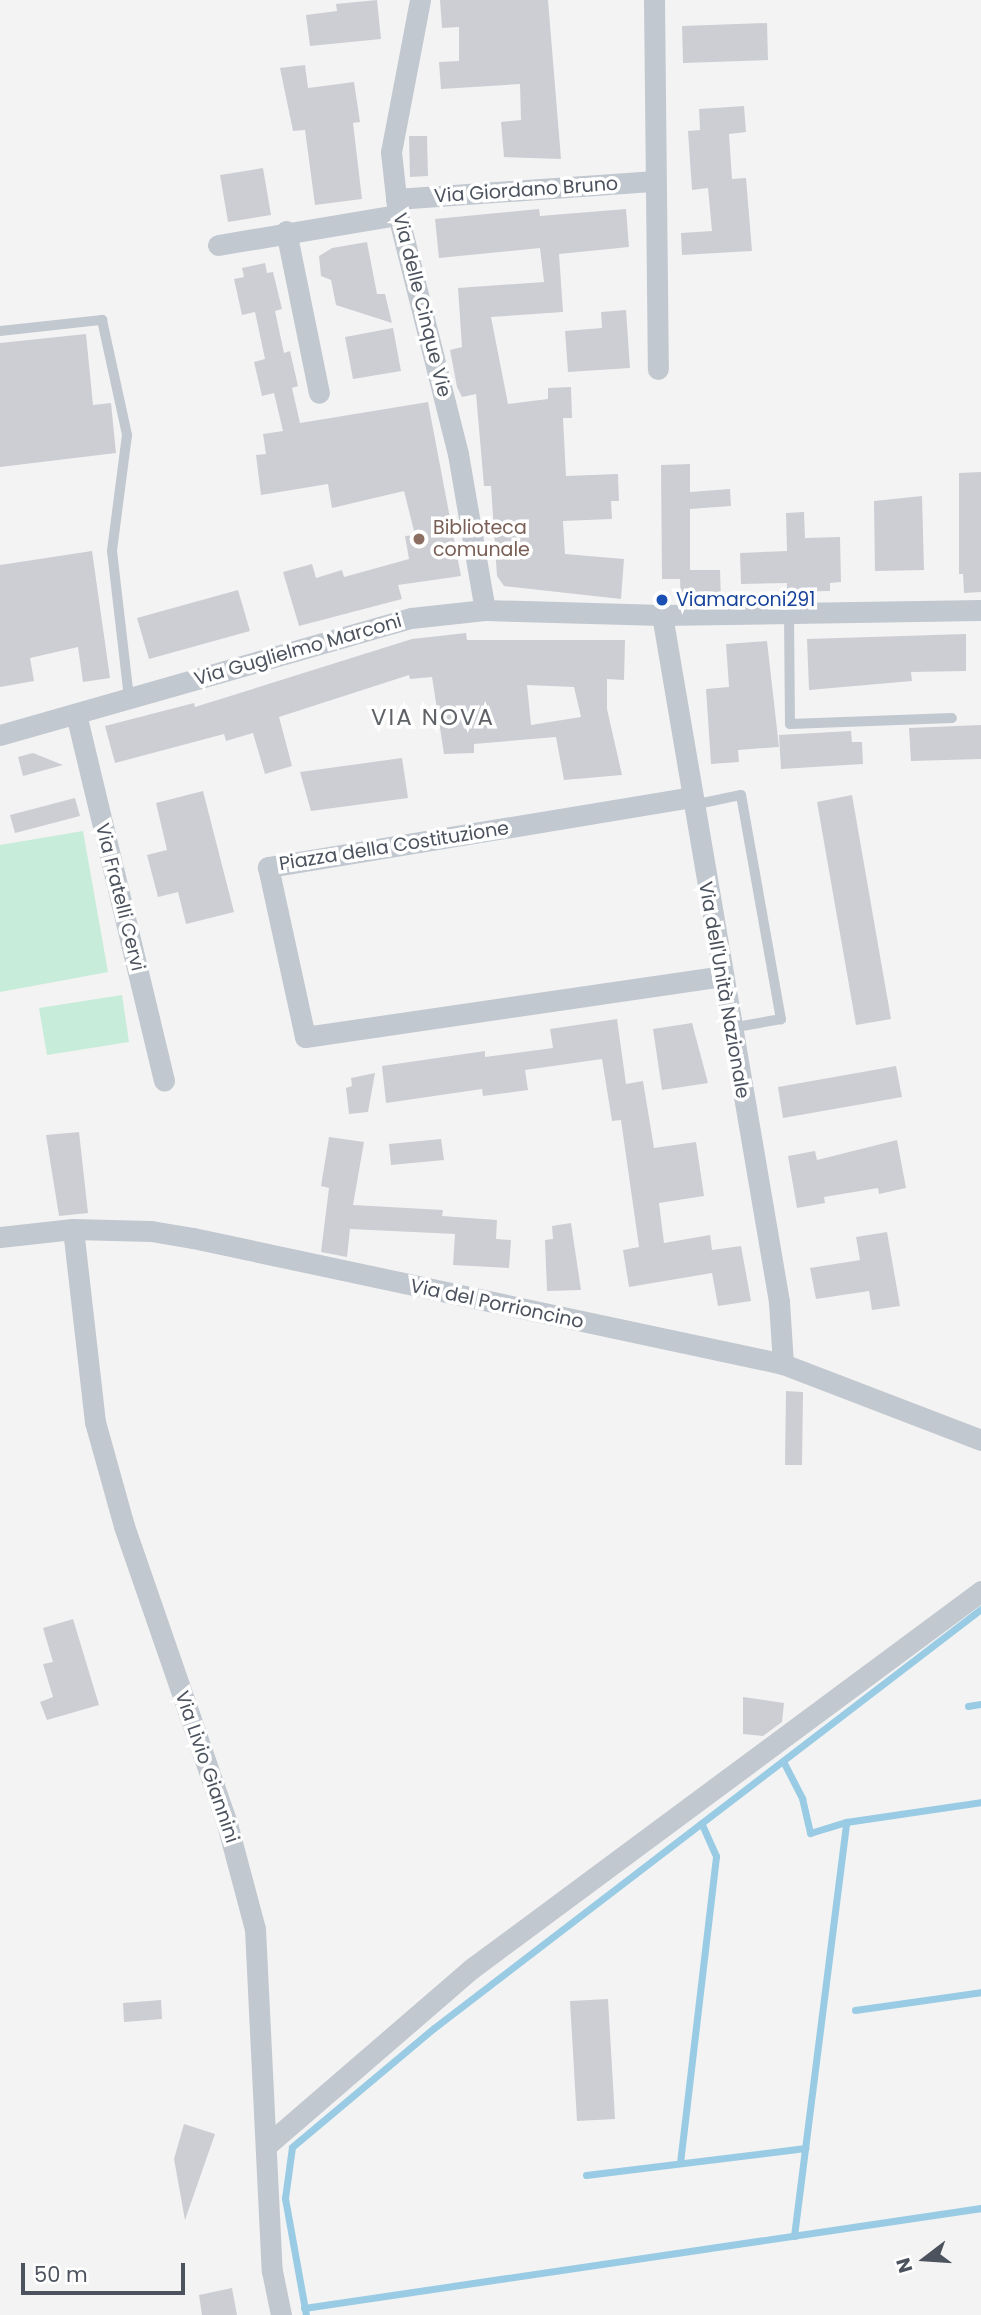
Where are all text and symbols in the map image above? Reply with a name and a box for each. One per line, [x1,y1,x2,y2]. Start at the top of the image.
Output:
street label: Via Giordano Bruno [433,172,619,208]
street label: Via delle Cinque Vie [388,211,456,399]
place label: Biblioteca comunale [433,517,530,561]
marker: Biblioteca comunale [411,531,427,547]
place label: Viamarconi291 [676,589,815,611]
marker: Viamarconi291 [654,592,670,608]
street label: Via Guglielmo Marconi [192,609,404,691]
district label: VIA NOVA [372,703,494,731]
street label: Piazza della Costituzione [277,817,511,875]
street label: Via Fratelli Cervi [91,821,149,973]
street label: Via dell'Unità Nazionale [694,880,754,1100]
street label: Via del Porrioncino [408,1274,586,1334]
street label: Via Livio Giannini [170,1688,244,1846]
north arrow [890,2224,960,2294]
scale bar [24,2248,189,2292]
text: N [889,2255,919,2276]
text: 50 m [34,2260,88,2289]

